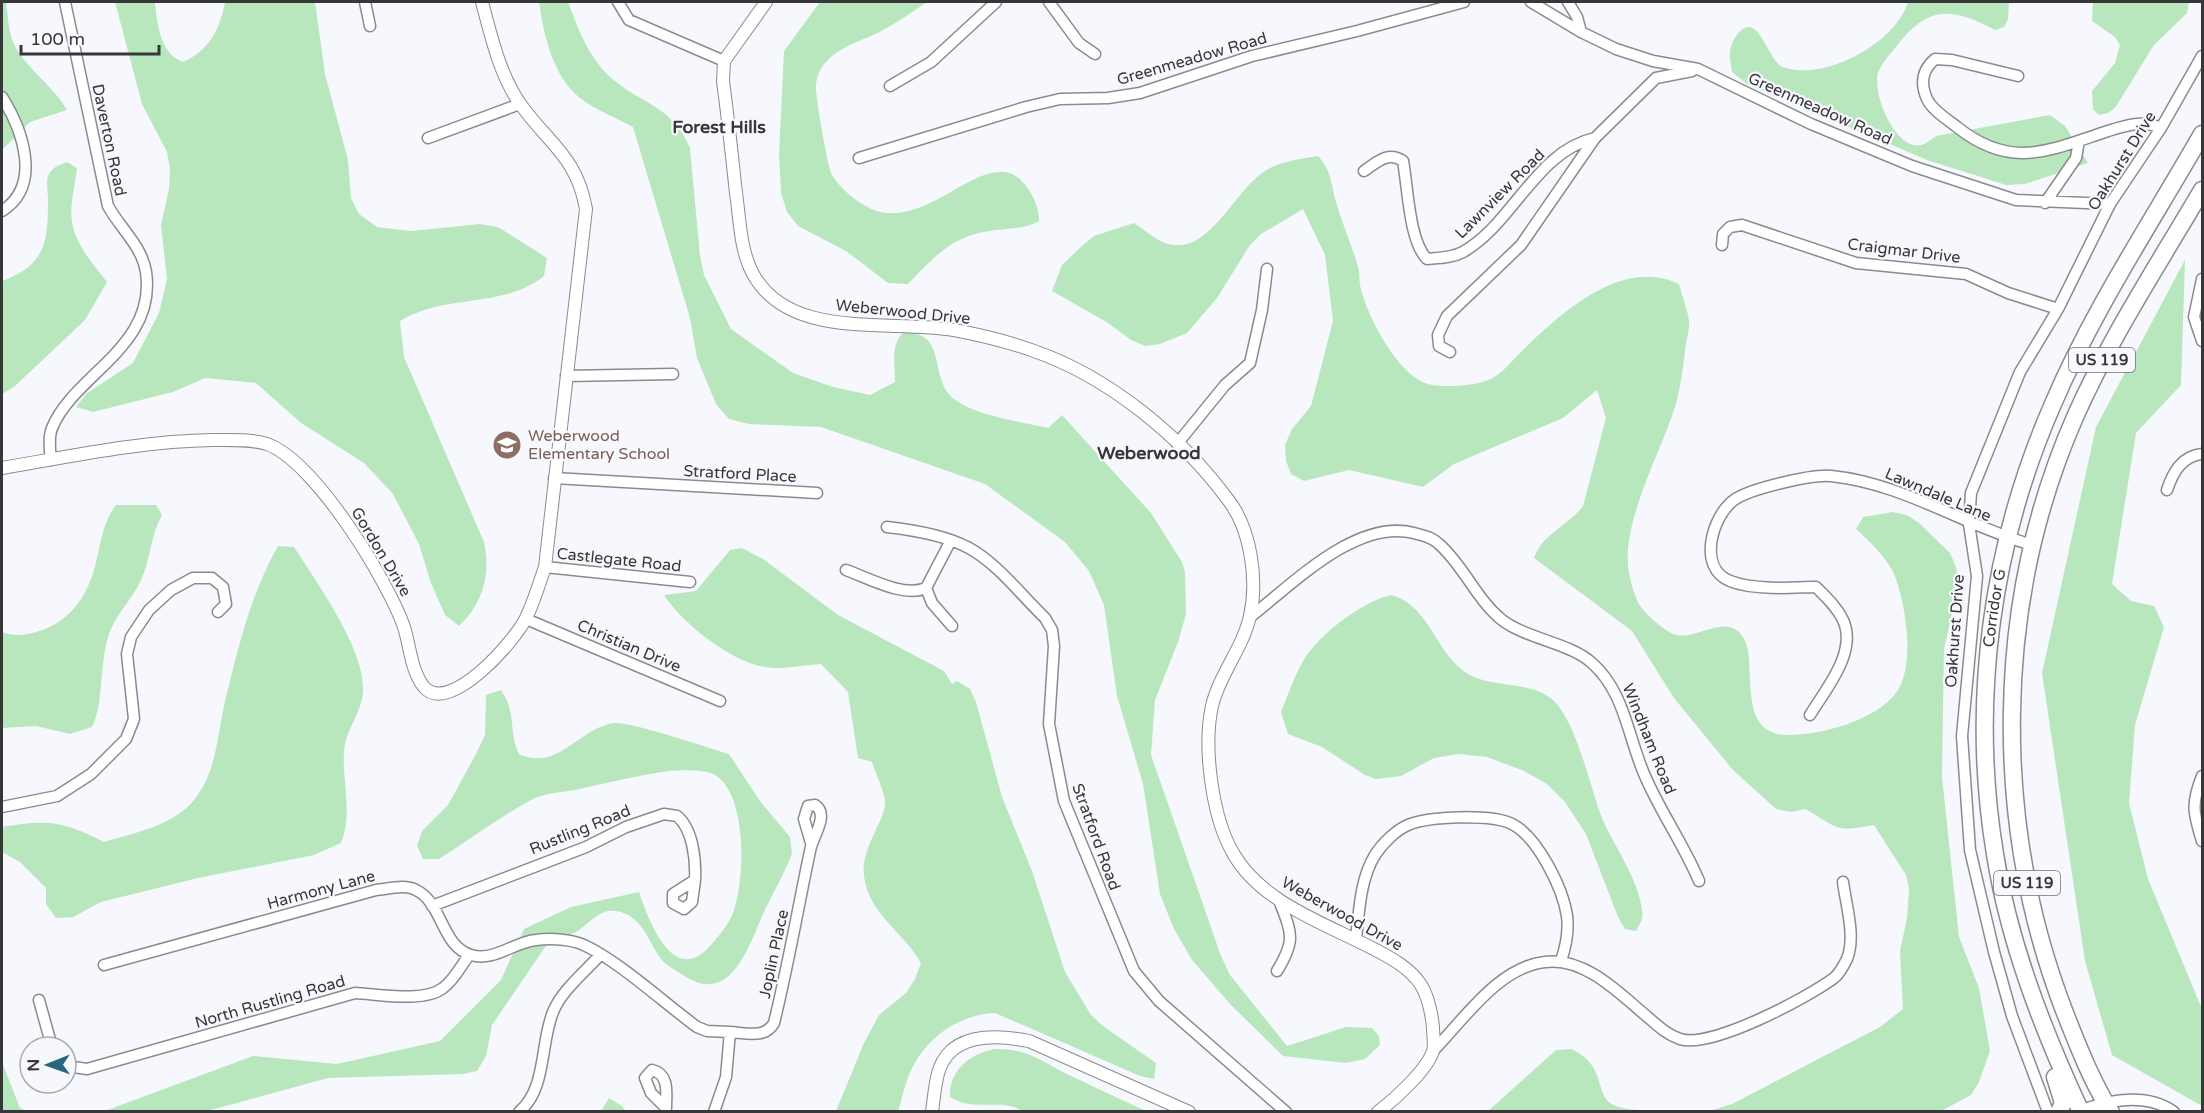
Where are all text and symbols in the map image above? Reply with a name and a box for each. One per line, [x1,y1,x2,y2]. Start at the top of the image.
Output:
scale bar [21,18,159,56]
text: 100 m [30,28,85,50]
street label: Greenmeadow Road [1115,28,1269,90]
street label: Greenmeadow Road [1745,68,1895,150]
street label: Daverton Road [87,82,131,198]
street label: Oakhurst Drive [2083,108,2161,214]
district label: Forest Hills [672,116,766,138]
street label: Lawnview Road [1451,145,1549,243]
street label: Craigmar Drive [1846,234,1962,268]
street label: Weberwood Drive [835,295,971,329]
road number: US 119 [2069,348,2135,372]
place label: Weberwood Elementary School [528,426,670,464]
school or university icon: Weberwood Elementary School [491,429,523,461]
district label: Weberwood [1097,442,1201,464]
street label: Stratford Place [683,461,797,487]
street label: Lawndale Lane [1882,464,1994,526]
street label: Gordon Drive [346,504,416,600]
street label: Castlegate Road [556,544,682,576]
street label: Corridor G [1979,567,2011,648]
street label: Oakhurst Drive [1941,574,1969,688]
street label: Christian Drive [574,615,684,677]
street label: Windham Road [1618,681,1680,797]
street label: Stratford Road [1067,781,1125,893]
street label: Rustling Road [527,801,633,859]
street label: Harmony Lane [265,866,377,914]
road number: US 119 [1994,871,2060,895]
street label: Weberwood Drive [1278,872,1406,956]
street label: Joplin Place [755,908,793,1000]
street label: North Rustling Road [192,971,348,1033]
north arrow [18,1035,78,1095]
text: N [24,1059,44,1072]

